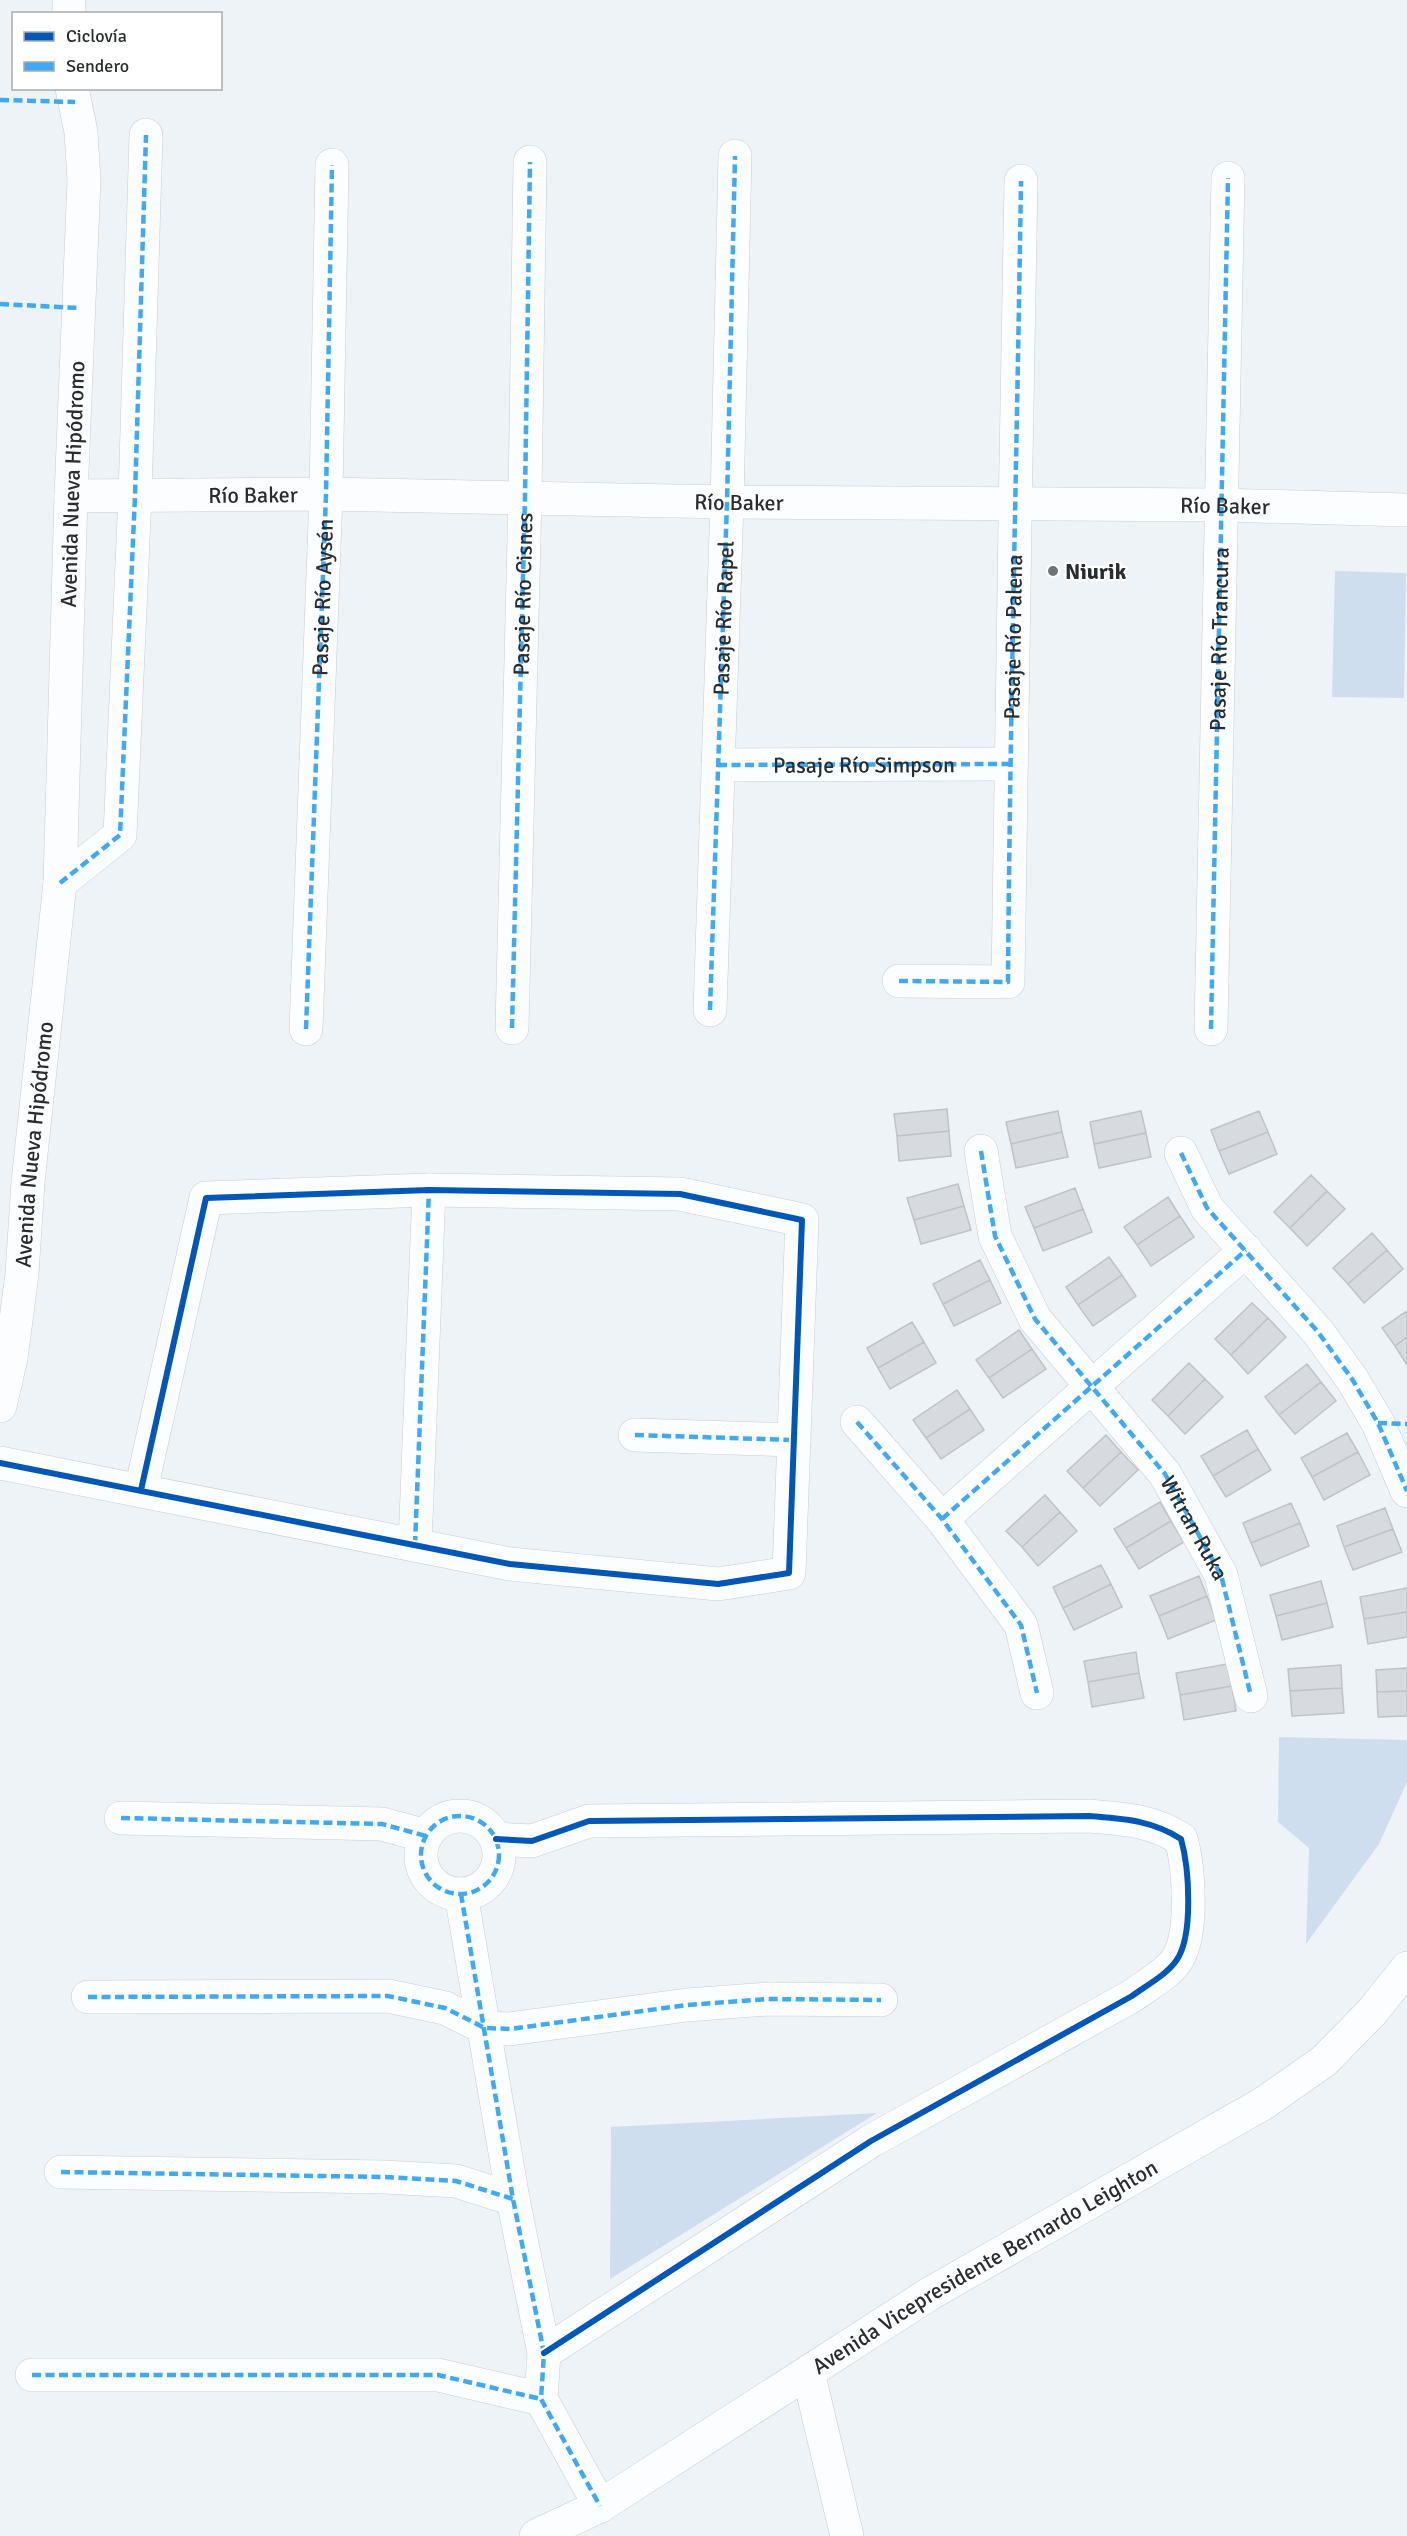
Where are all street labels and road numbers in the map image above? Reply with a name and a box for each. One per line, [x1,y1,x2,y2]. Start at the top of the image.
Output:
street label: Avenida Nueva Hipódromo [54,360,90,608]
street label: Río Baker [208,481,298,508]
street label: Río Baker [694,488,784,516]
street label: Río Baker [1180,491,1270,520]
street label: Pasaje Río Cisnes [507,512,538,676]
street label: Pasaje Río Aysén [306,518,339,677]
street label: Pasaje Río Rapel [707,540,739,696]
street label: Pasaje Río Trancura [1203,547,1234,731]
street label: Pasaje Río Palena [998,554,1028,720]
street label: Pasaje Río Simpson [773,751,955,778]
street label: Avenida Nueva Hipódromo [9,1020,59,1268]
street label: Witran Ruka [1155,1471,1235,1585]
street label: Avenida Vicepresidente Bernardo Leighton [807,2153,1162,2380]

